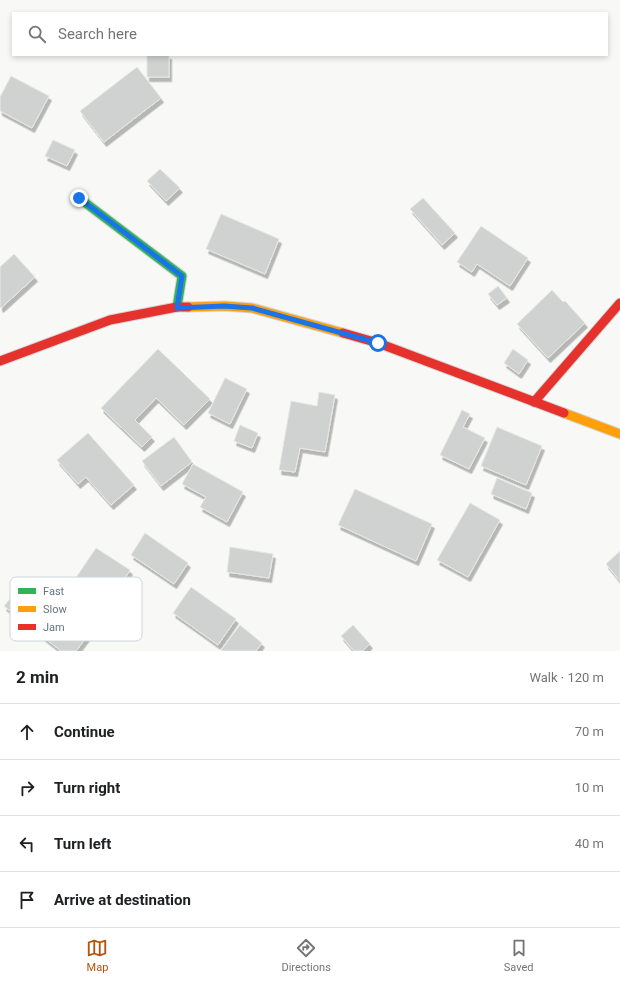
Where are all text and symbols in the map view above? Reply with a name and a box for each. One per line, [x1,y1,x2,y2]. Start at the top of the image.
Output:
search box [12,12,608,56]
icon: search [26,23,48,45]
text: Search here [58,25,137,43]
route end [70,189,88,207]
route start [369,334,387,352]
legend [10,577,142,641]
text: Fast [43,585,65,598]
text: Slow [43,603,67,616]
text: Jam [43,621,65,634]
text: 2 min [16,667,59,687]
text: Walk · 120 m [529,670,604,685]
icon: ahead [16,721,38,743]
text: Continue [54,723,115,741]
text: 70 m [575,724,604,739]
icon: right [16,777,38,799]
text: Turn right [54,779,120,797]
text: 10 m [575,780,604,795]
icon: left [16,833,38,855]
text: Turn left [54,835,111,853]
text: 40 m [575,836,604,851]
icon: arrive [16,889,38,911]
text: Arrive at destination [54,891,191,909]
tab: Map [86,937,108,974]
tab: Directions [281,937,331,974]
tab: Saved [504,937,534,974]

